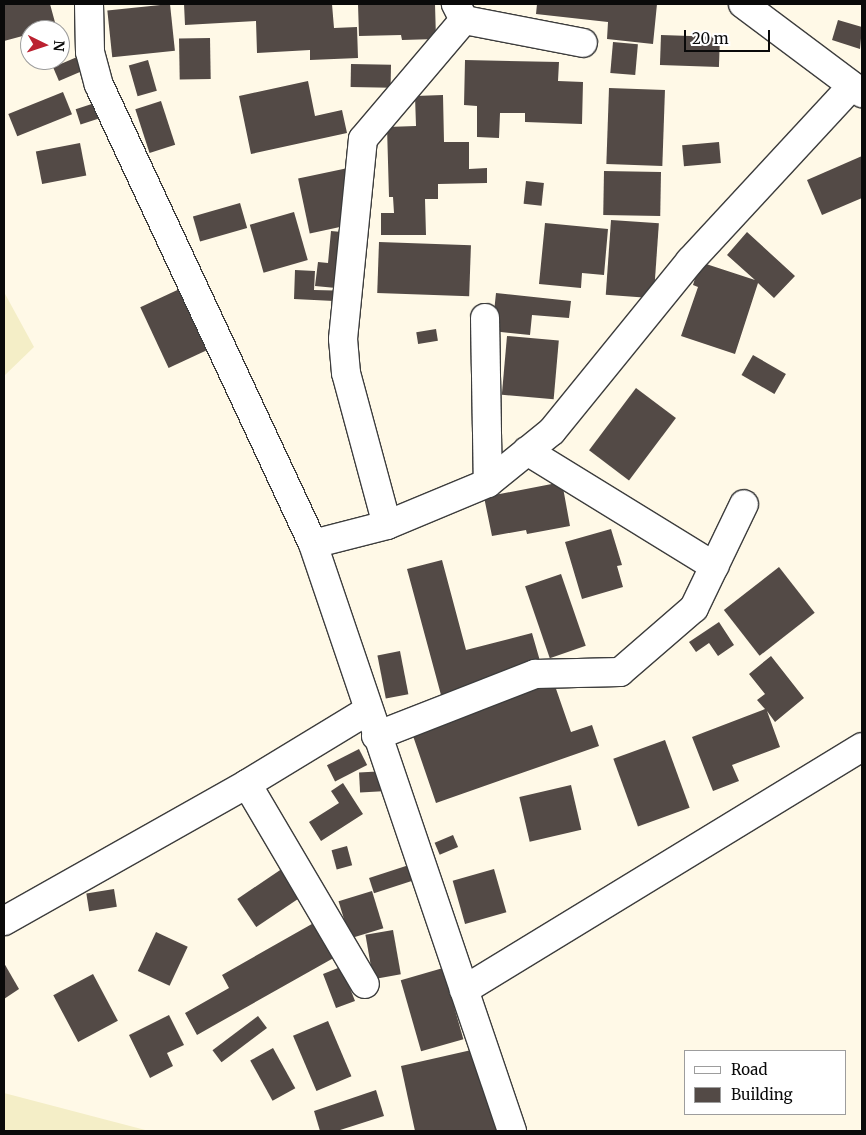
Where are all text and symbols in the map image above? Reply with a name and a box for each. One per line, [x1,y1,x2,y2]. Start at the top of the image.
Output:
north arrow [20,20,70,70]
scale bar [686,20,772,52]
text: 20 m [692,29,729,48]
text: N [50,40,68,52]
legend [684,1050,846,1115]
text: Road [731,1060,767,1079]
text: Building [731,1085,793,1104]

